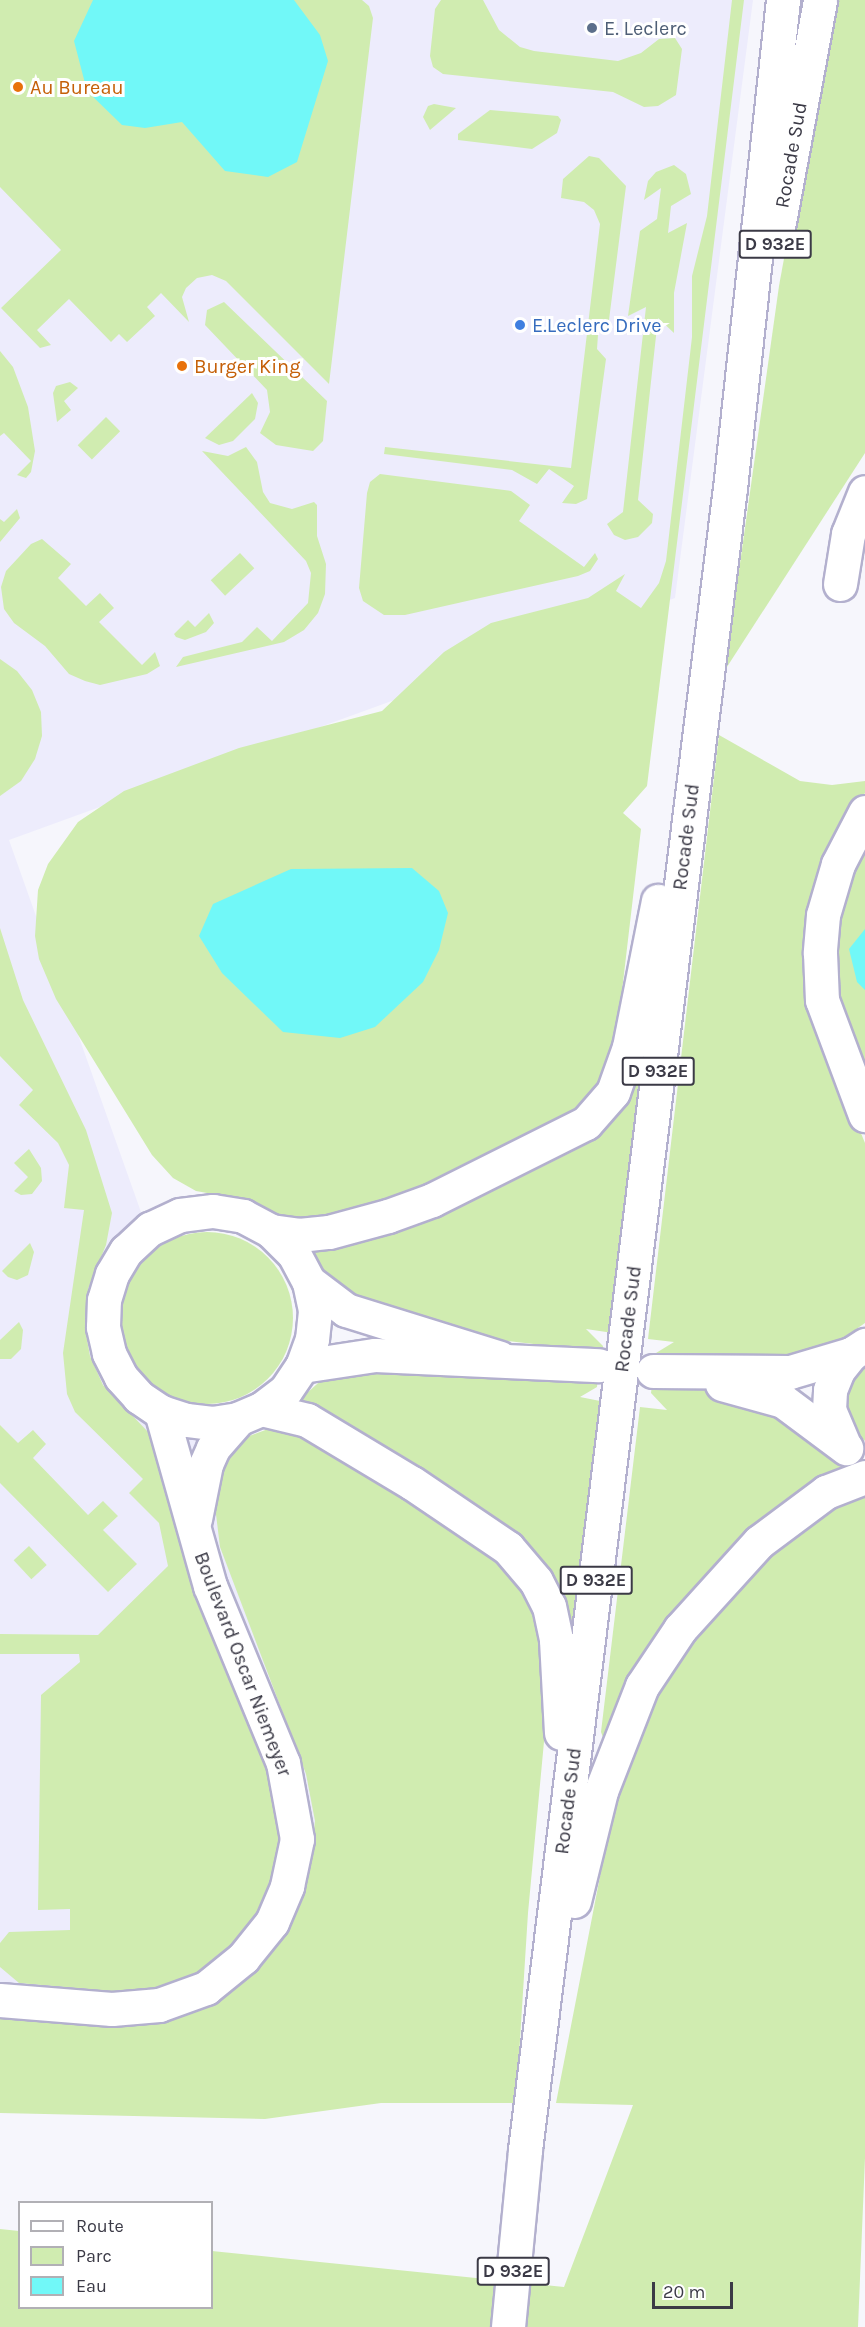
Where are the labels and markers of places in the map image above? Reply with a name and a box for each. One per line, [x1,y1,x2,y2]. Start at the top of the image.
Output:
place label: E. Leclerc [604,16,687,40]
marker: E. Leclerc [585,21,599,35]
place label: Au Bureau [30,75,124,99]
marker: Au Bureau [11,80,25,94]
place label: E.Leclerc Drive [532,313,662,337]
marker: E.Leclerc Drive [513,318,527,332]
place label: Burger King [194,354,300,378]
marker: Burger King [175,359,189,373]

